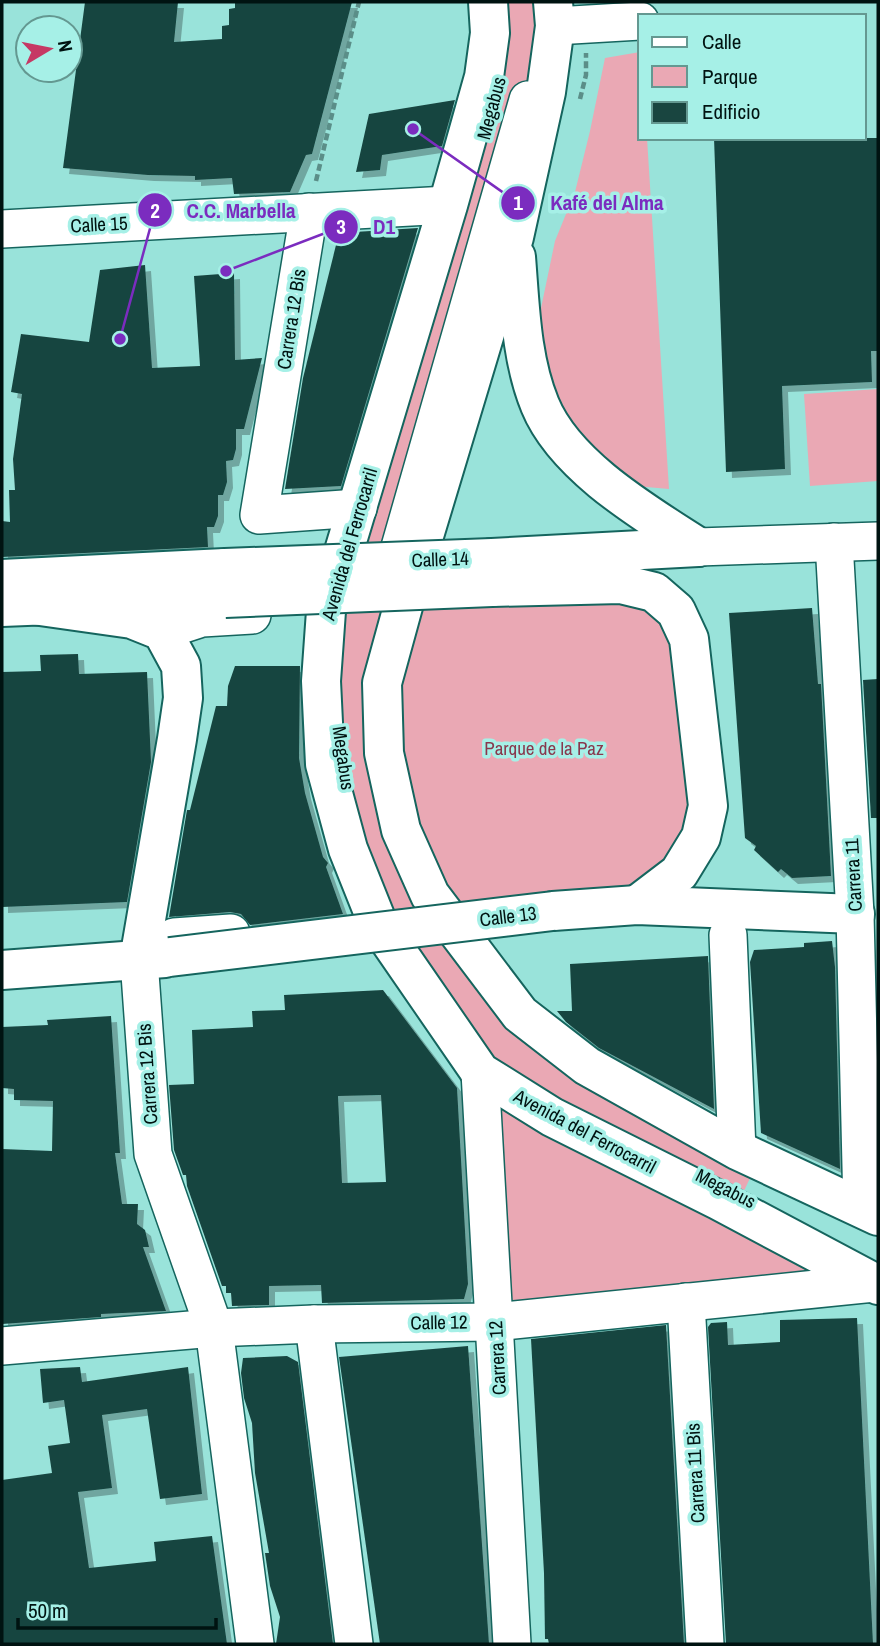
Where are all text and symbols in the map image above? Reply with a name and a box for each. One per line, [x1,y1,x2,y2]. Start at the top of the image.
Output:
north arrow [14,14,84,84]
legend [638,14,866,140]
text: Calle [702,27,741,56]
text: N [52,38,80,54]
text: Parque [702,62,758,91]
street label: Megabus [470,73,512,142]
text: Edificio [702,97,760,126]
callout: Kafé del Alma [501,182,678,224]
text: 1 [513,188,523,217]
text: Kafé del Alma [550,188,664,217]
callout: C.C. Marbella [138,189,310,231]
text: 2 [150,196,160,225]
text: C.C. Marbella [186,196,296,225]
callout: D1 [324,206,409,248]
street label: Calle 15 [70,210,129,238]
text: 3 [336,212,346,241]
text: D1 [373,212,395,241]
street label: Carrera 12 Bis [270,267,312,371]
street label: Avenida del Ferrocarril [315,465,383,624]
street label: Calle 14 [411,545,469,573]
street label: Megabus [327,724,361,792]
park label: Parque de la Paz [484,735,604,761]
street label: Carrera 11 [838,837,868,912]
street label: Calle 13 [478,900,538,932]
street label: Carrera 12 Bis [130,1022,164,1125]
street label: Avenida del Ferrocarril [509,1082,661,1179]
street label: Megabus [692,1162,761,1214]
street label: Calle 12 [410,1309,468,1335]
street label: Carrera 12 [482,1320,512,1396]
street label: Carrera 11 Bis [679,1422,711,1524]
scale bar [18,1586,215,1630]
text: 50 m [28,1596,66,1625]

